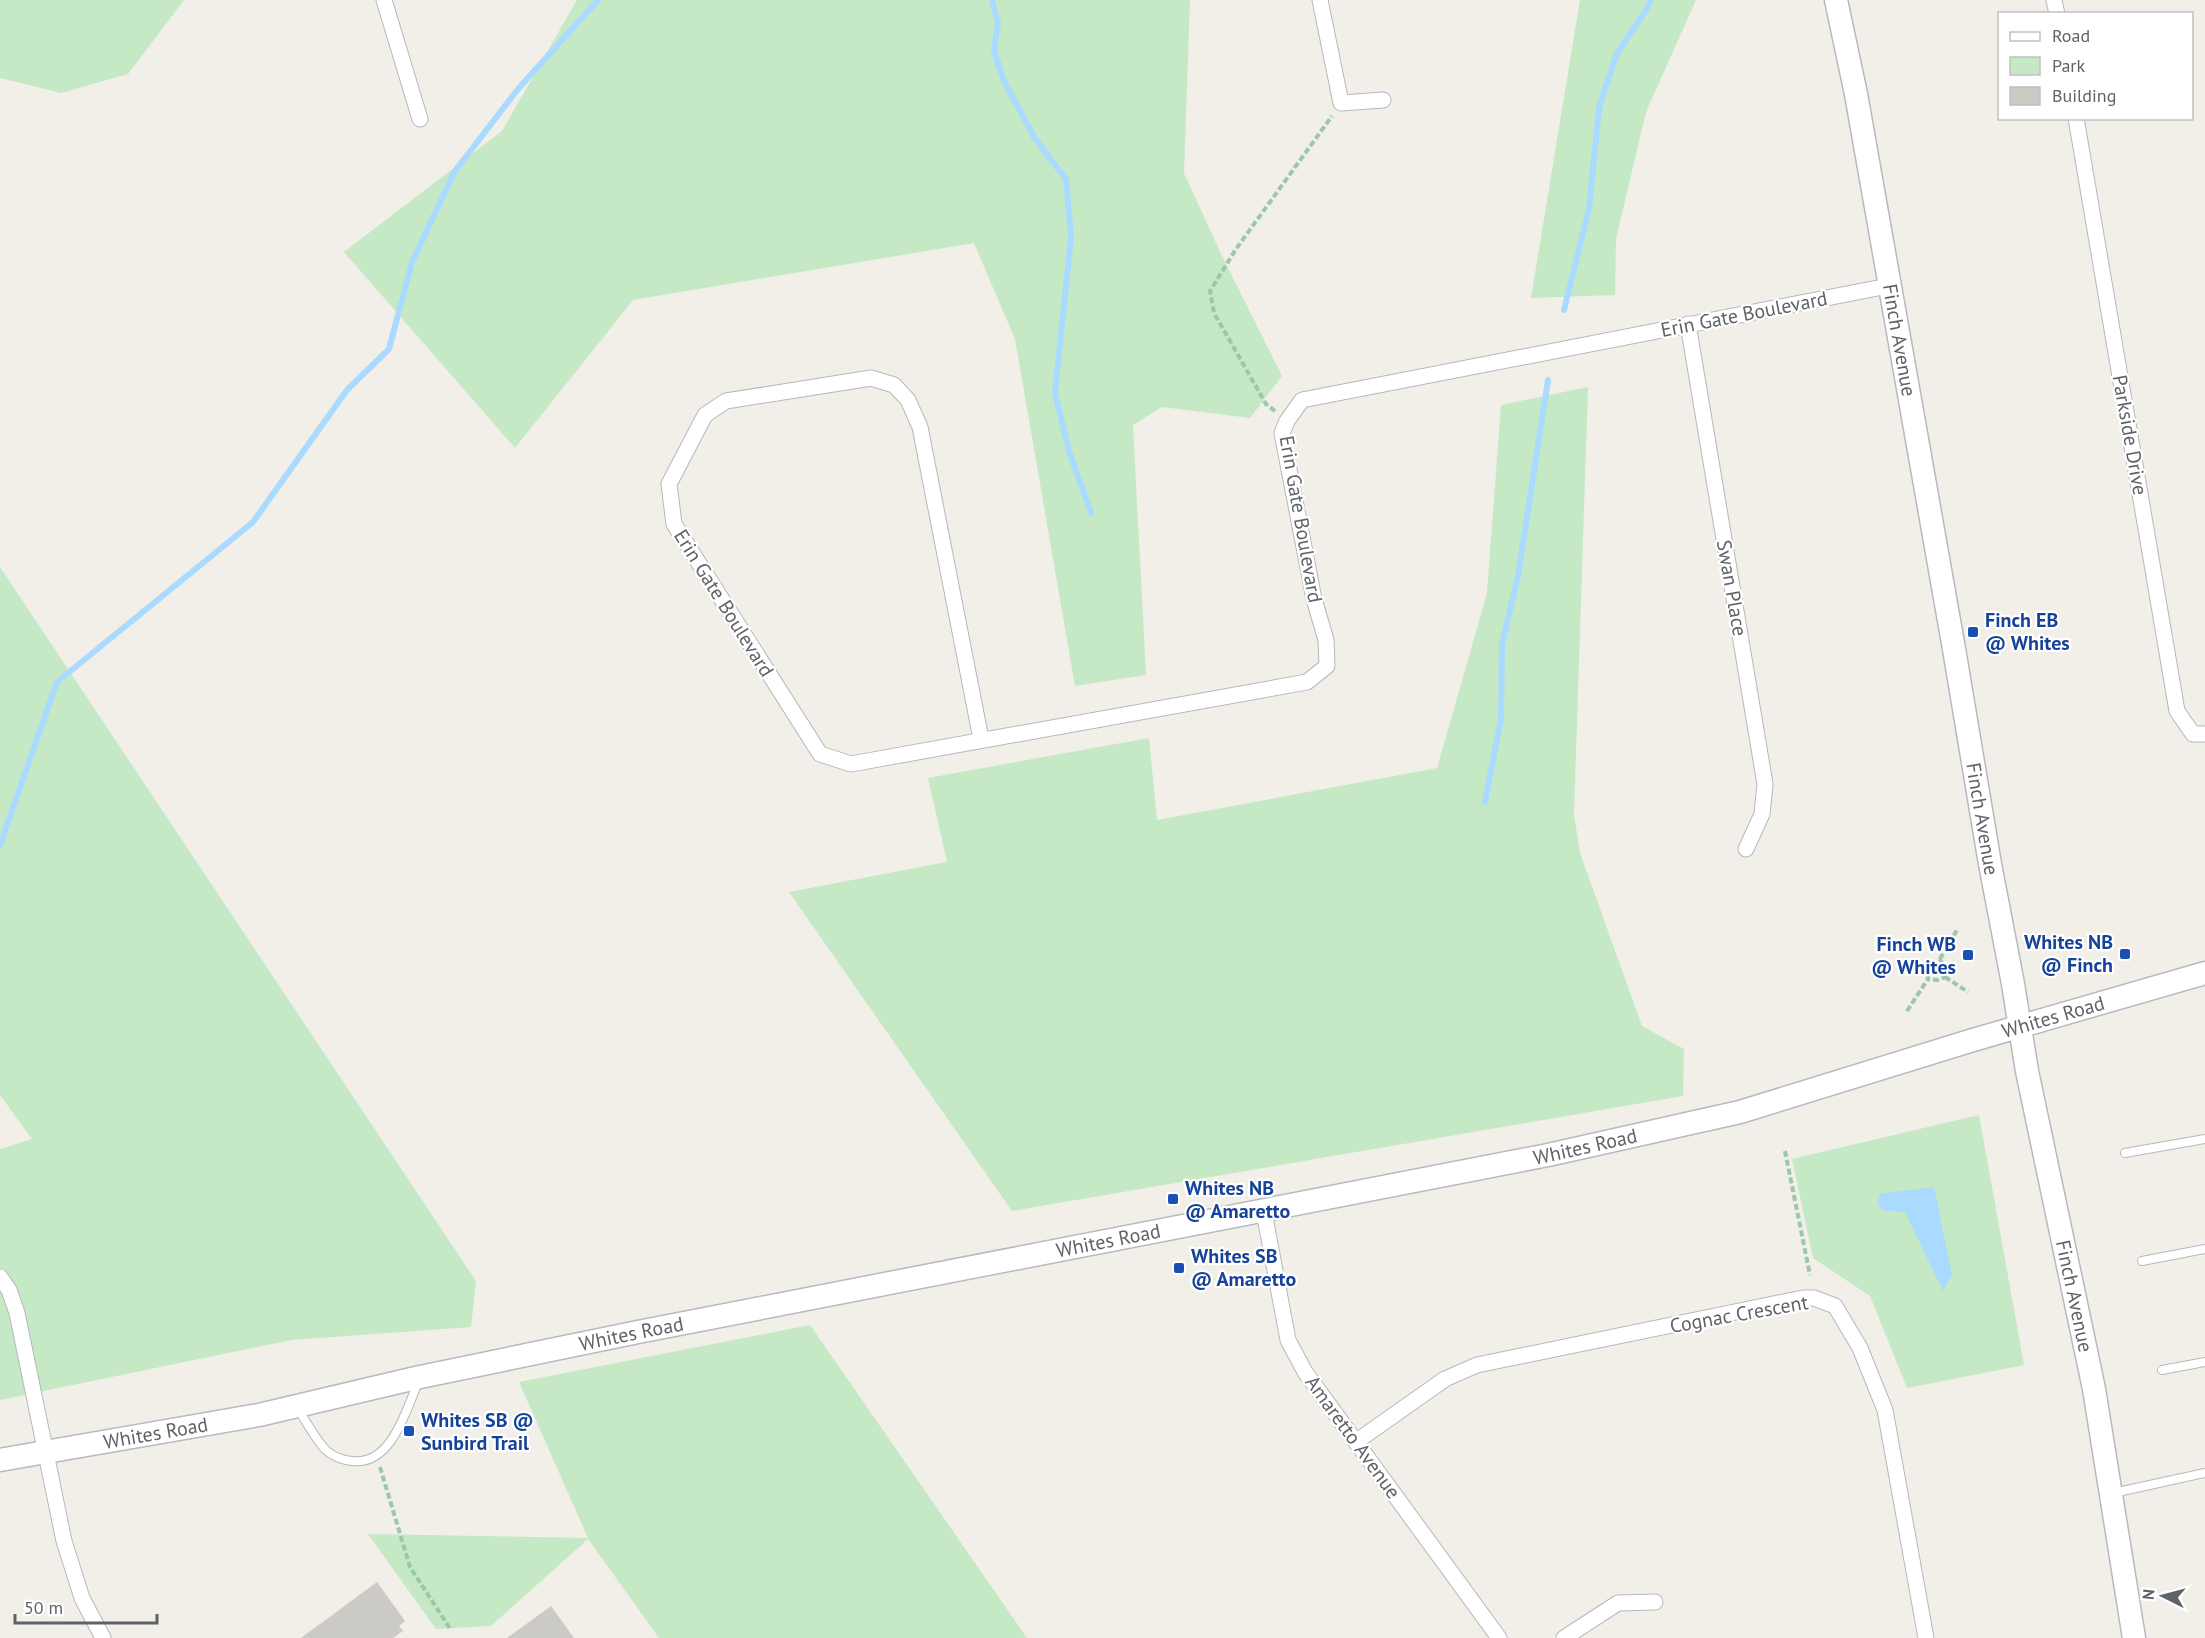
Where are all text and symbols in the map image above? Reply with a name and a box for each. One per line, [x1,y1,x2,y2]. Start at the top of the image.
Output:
legend [1998,12,2193,120]
text: Road [2052,24,2090,47]
text: Park [2052,54,2085,77]
text: Building [2052,84,2116,107]
street label: Finch Avenue [1877,282,1922,398]
street label: Erin Gate Boulevard [1658,285,1830,343]
street label: Parkside Drive [2107,373,2153,497]
street label: Erin Gate Boulevard [1274,433,1328,605]
street label: Erin Gate Boulevard [668,524,780,682]
street label: Swan Place [1711,538,1753,638]
place label: Finch EB @ Whites [1985,607,2070,656]
marker: Finch EB @ Whites [1966,625,1980,639]
street label: Finch Avenue [1960,761,2005,877]
place label: Whites NB @ Finch [2024,929,2113,978]
place label: Finch WB @ Whites [1871,931,1956,980]
marker: Whites NB @ Finch [2118,947,2132,961]
marker: Finch WB @ Whites [1961,948,1975,962]
street label: Whites Road [1999,990,2108,1044]
street label: Whites Road [1531,1122,1640,1171]
place label: Whites NB @ Amaretto [1185,1175,1290,1224]
marker: Whites NB @ Amaretto [1166,1192,1180,1206]
street label: Whites Road [1054,1218,1163,1263]
street label: Finch Avenue [2050,1238,2099,1354]
place label: Whites SB @ Amaretto [1191,1243,1296,1292]
marker: Whites SB @ Amaretto [1172,1261,1186,1275]
street label: Cognac Crescent [1668,1289,1810,1339]
street label: Whites Road [577,1310,686,1357]
street label: Amaretto Avenue [1300,1370,1406,1504]
place label: Whites SB @ Sunbird Trail [421,1407,534,1456]
street label: Whites Road [101,1411,210,1455]
marker: Whites SB @ Sunbird Trail [402,1424,416,1438]
north arrow [2133,1566,2193,1626]
scale bar [15,1587,158,1625]
text: N [2138,1588,2159,1601]
text: 50 m [24,1596,63,1619]

